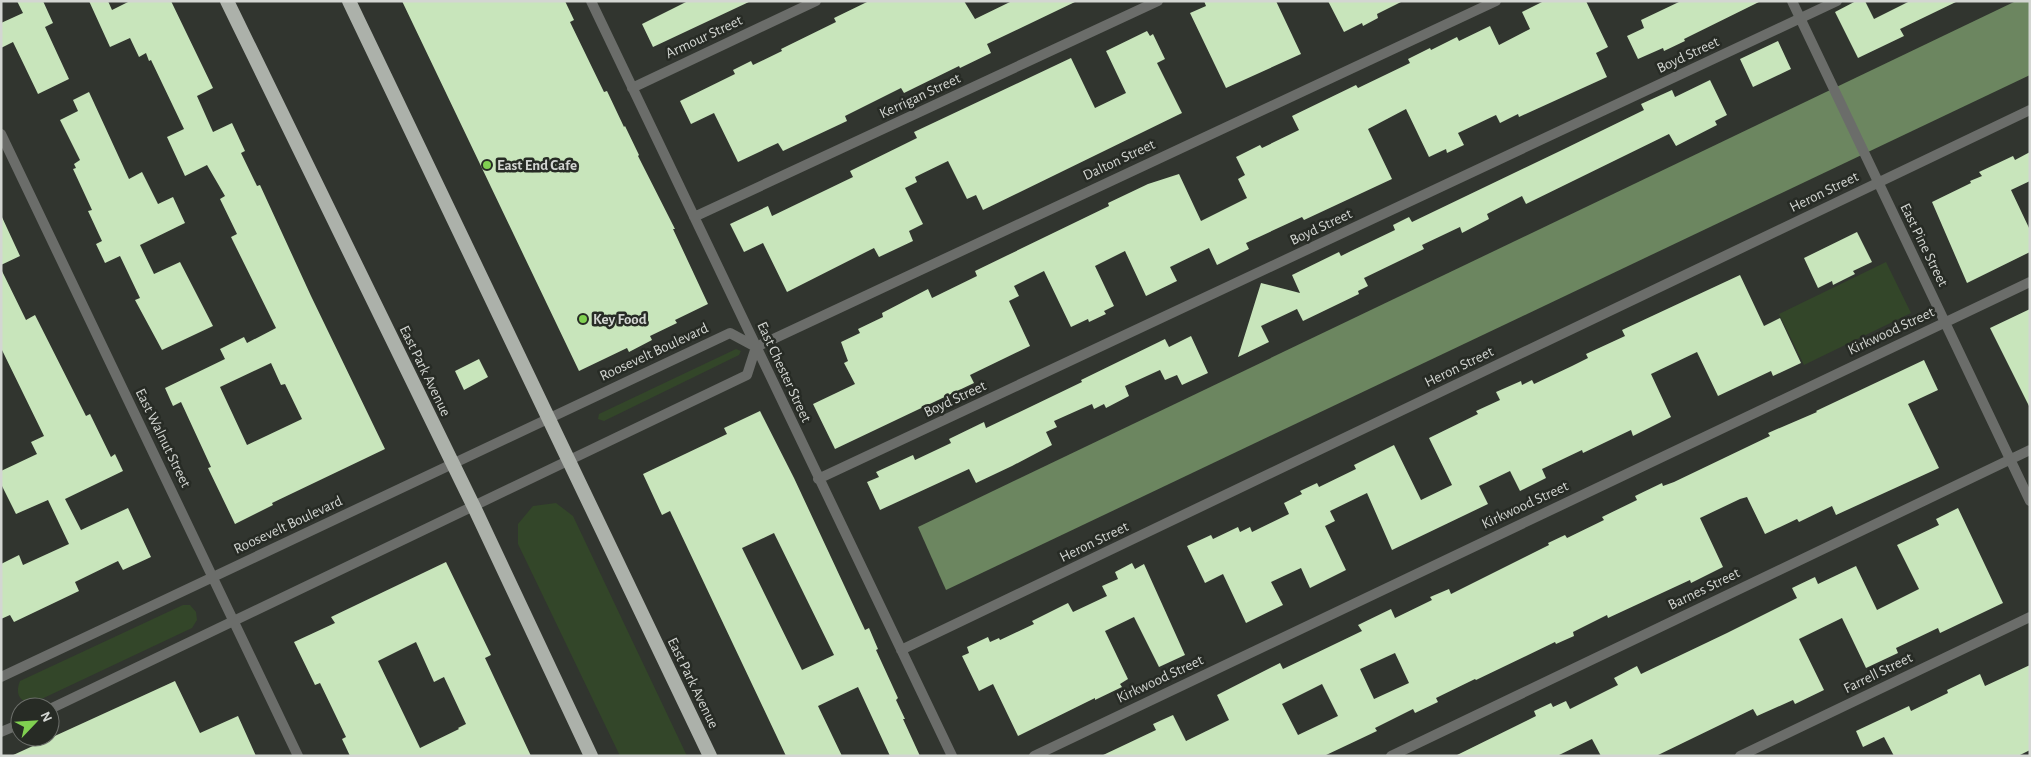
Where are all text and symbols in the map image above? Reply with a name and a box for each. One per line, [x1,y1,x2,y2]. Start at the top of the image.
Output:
street label: Armour Street [663,13,745,61]
street label: Boyd Street [1655,34,1722,76]
street label: Kerrigan Street [877,71,963,121]
street label: Dalton Street [1081,137,1158,183]
place label: East End Cafe [497,158,577,173]
marker: East End Cafe [481,159,493,171]
street label: Heron Street [1787,169,1861,215]
street label: East Pine Street [1897,201,1951,289]
street label: Boyd Street [1288,206,1355,248]
street label: Kirkwood Street [1845,304,1937,358]
place label: Key Food [593,312,647,327]
marker: Key Food [577,313,589,325]
street label: Roosevelt Boulevard [597,320,711,384]
street label: East Chester Street [754,320,814,425]
street label: East Park Avenue [397,323,453,419]
street label: Heron Street [1422,344,1496,390]
street label: Boyd Street [922,378,989,420]
street label: East Walnut Street [133,386,193,490]
street label: Kirkwood Street [1479,478,1571,532]
street label: Roosevelt Boulevard [231,493,345,557]
street label: Heron Street [1057,519,1131,565]
street label: Barnes Street [1666,565,1742,613]
street label: East Park Avenue [665,635,721,731]
street label: Farrell Street [1841,650,1915,696]
street label: Kirkwood Street [1114,652,1206,706]
north arrow [10,697,60,747]
text: N [37,710,54,724]

